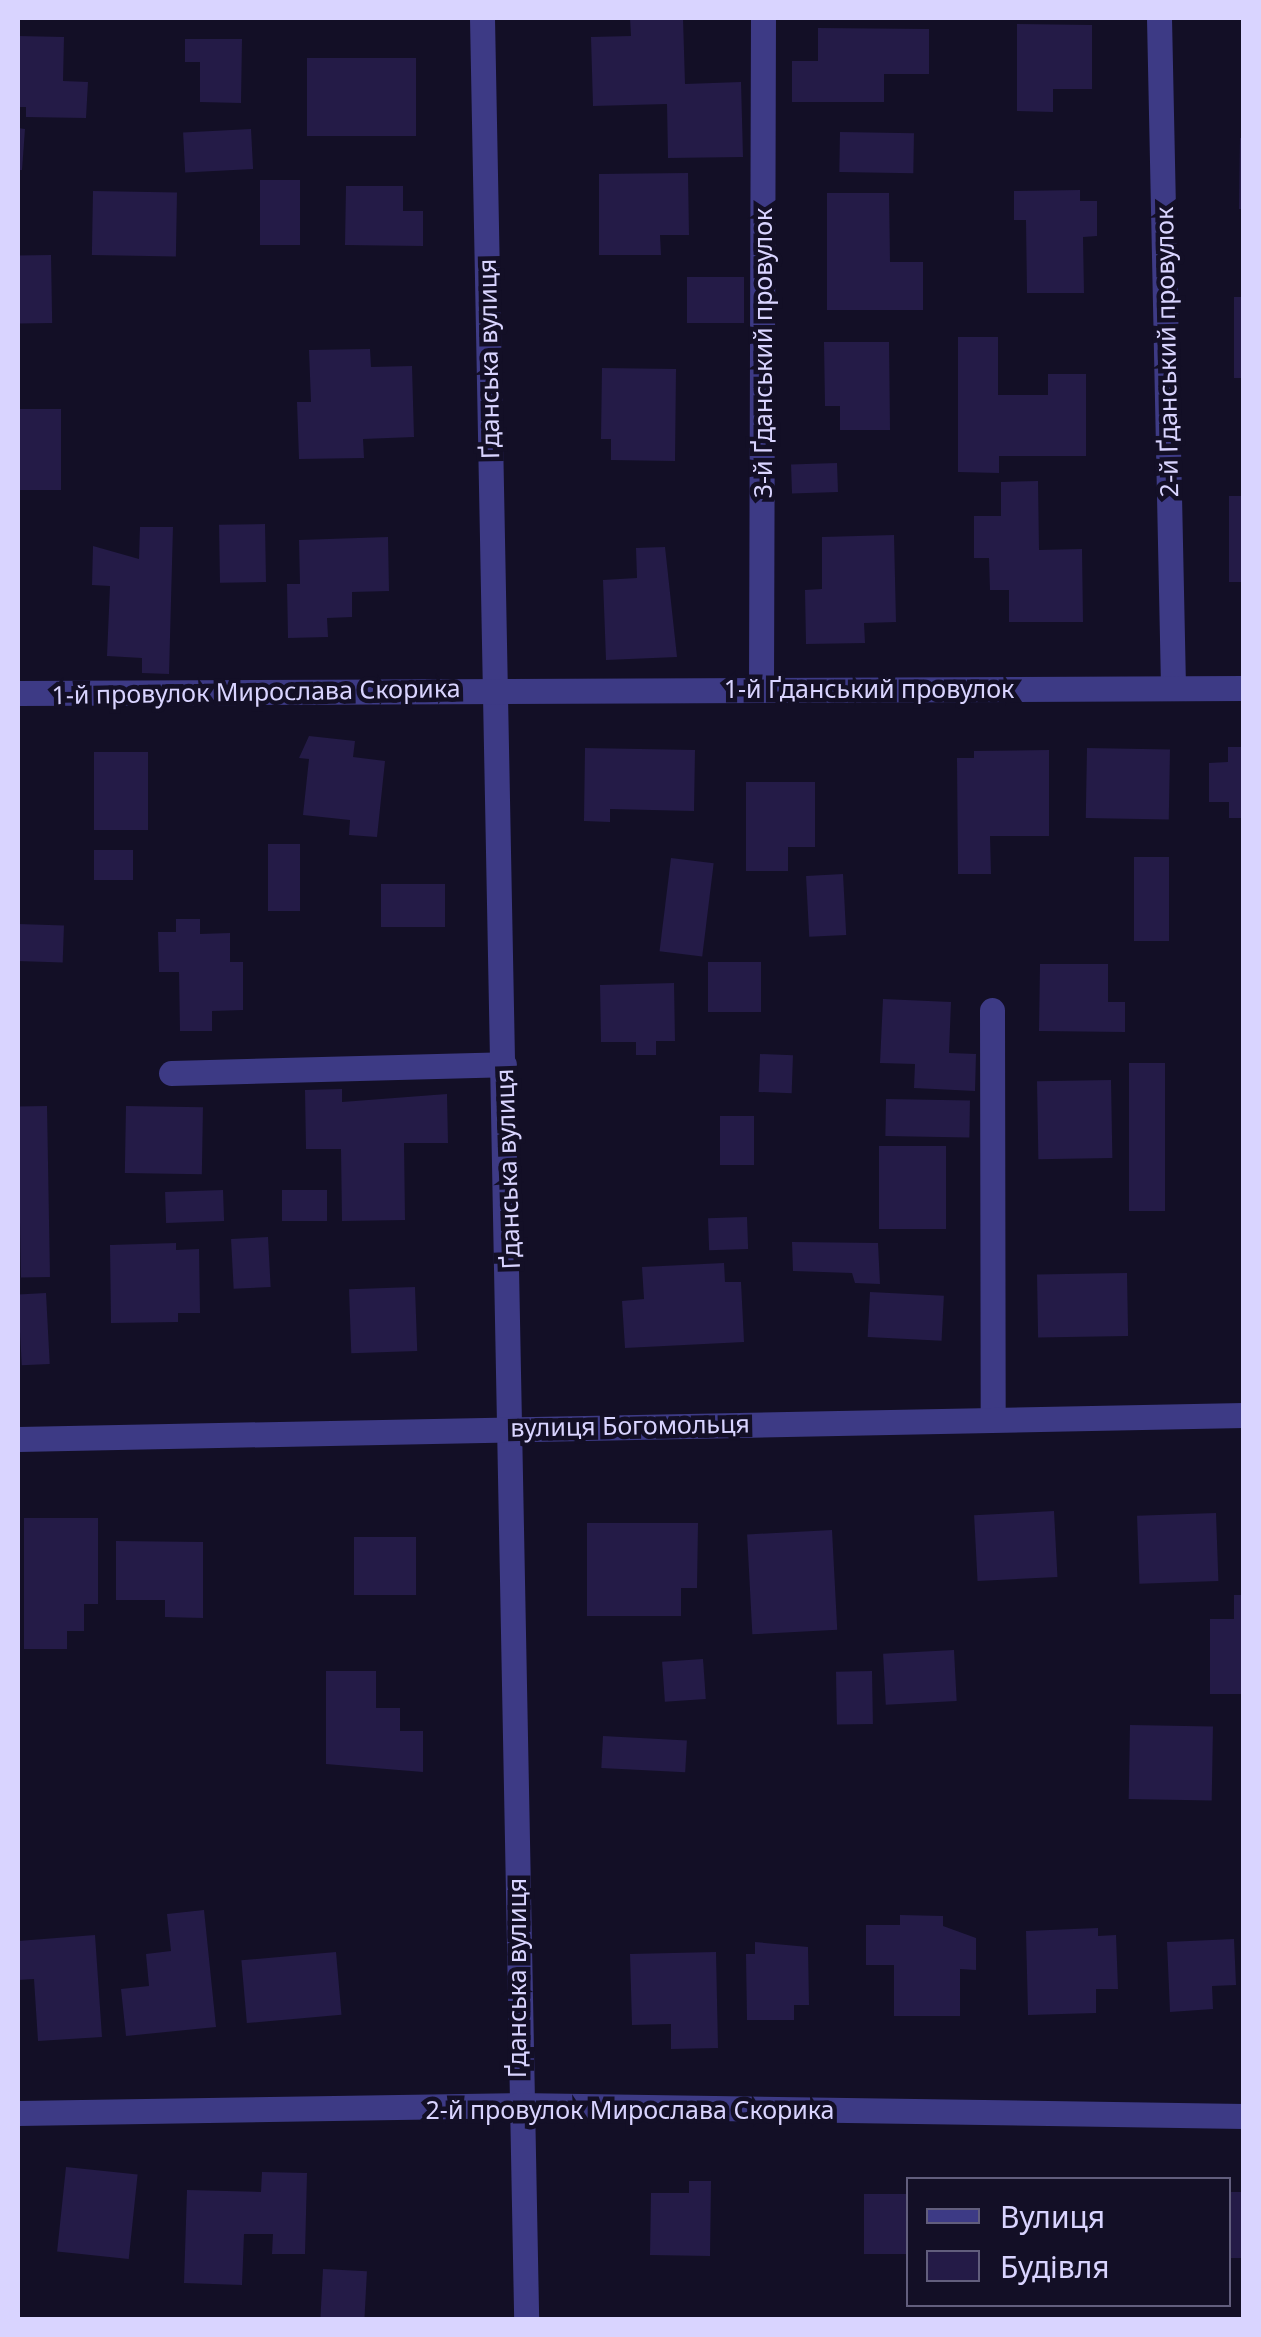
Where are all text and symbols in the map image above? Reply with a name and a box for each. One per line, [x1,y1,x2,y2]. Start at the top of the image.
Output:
street label: 2-й Ґданський провулок [1148,206,1184,498]
street label: 3-й Ґданський провулок [747,208,777,498]
street label: Ґданська вулиця [471,258,505,460]
street label: 1-й провулок Мирослава Скорика [51,672,461,710]
street label: 1-й Ґданський провулок [724,673,1014,703]
street label: Ґданська вулиця [489,1068,525,1270]
street label: вулиця Богомольця [510,1408,750,1442]
street label: Ґданська вулиця [501,1878,531,2078]
street label: 2-й провулок Мирослава Скорика [426,2094,834,2124]
legend [906,2177,1231,2307]
text: Вулиця [1000,2196,1105,2237]
text: Будівля [1000,2246,1110,2287]

